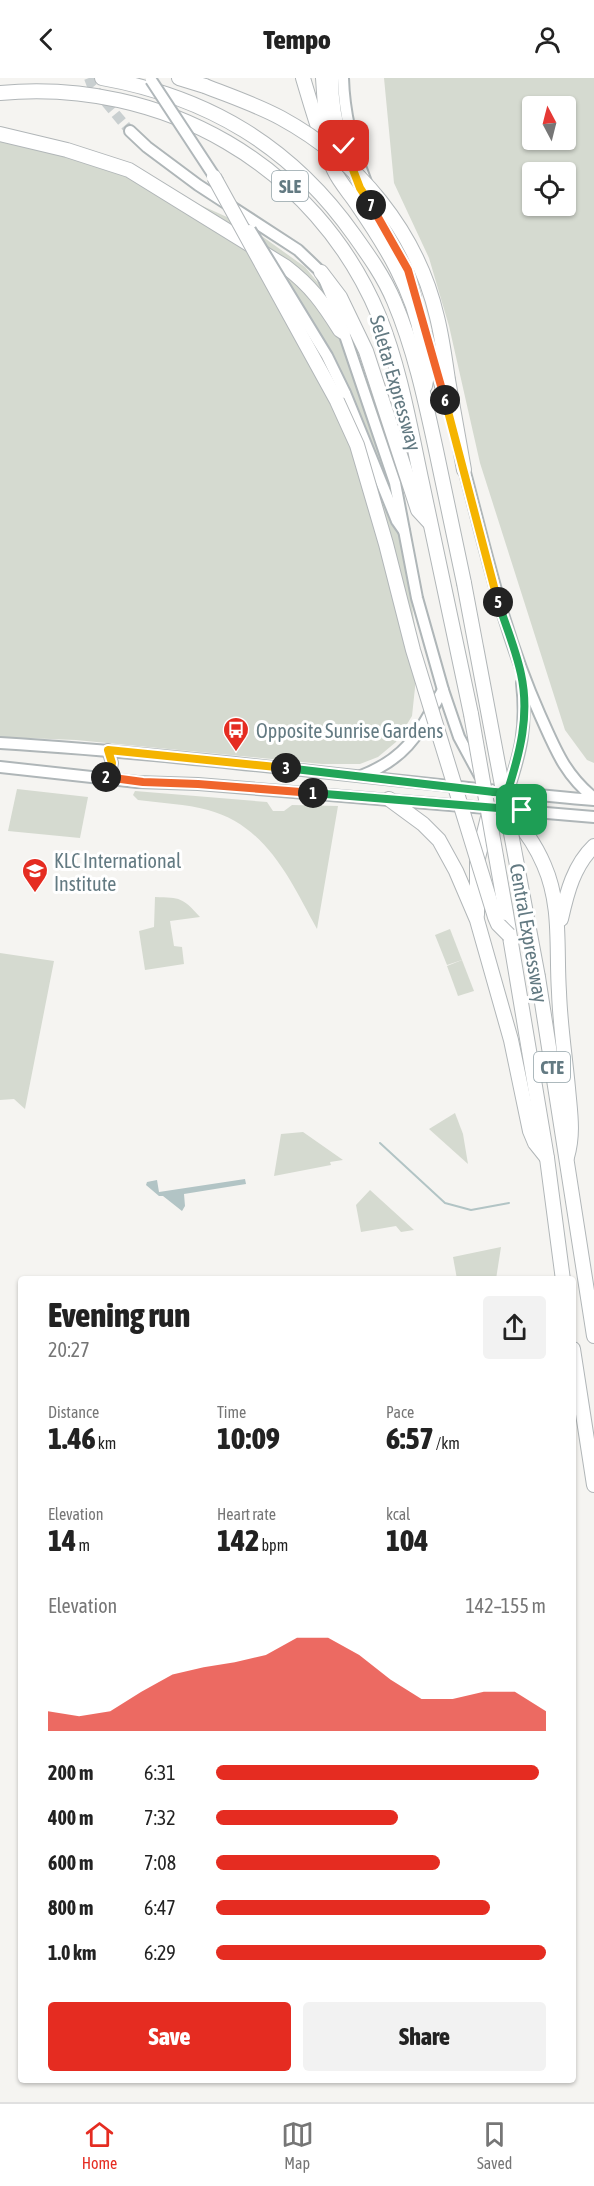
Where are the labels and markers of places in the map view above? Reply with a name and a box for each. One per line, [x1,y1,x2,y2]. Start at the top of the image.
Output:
pin [318,120,369,171]
pin: 7 [356,190,386,220]
pin: 6 [430,385,460,415]
pin: 5 [483,587,513,617]
bus stop icon: Opposite Sunrise Gardens [221,715,251,753]
place label: Opposite Sunrise Gardens [256,719,443,742]
pin: 3 [271,753,301,783]
pin: 2 [91,762,121,792]
pin: 1 [298,778,328,808]
pin [496,784,547,835]
place label: KLC International Institute [54,849,182,895]
school or university icon: KLC International Institute [20,856,50,894]

